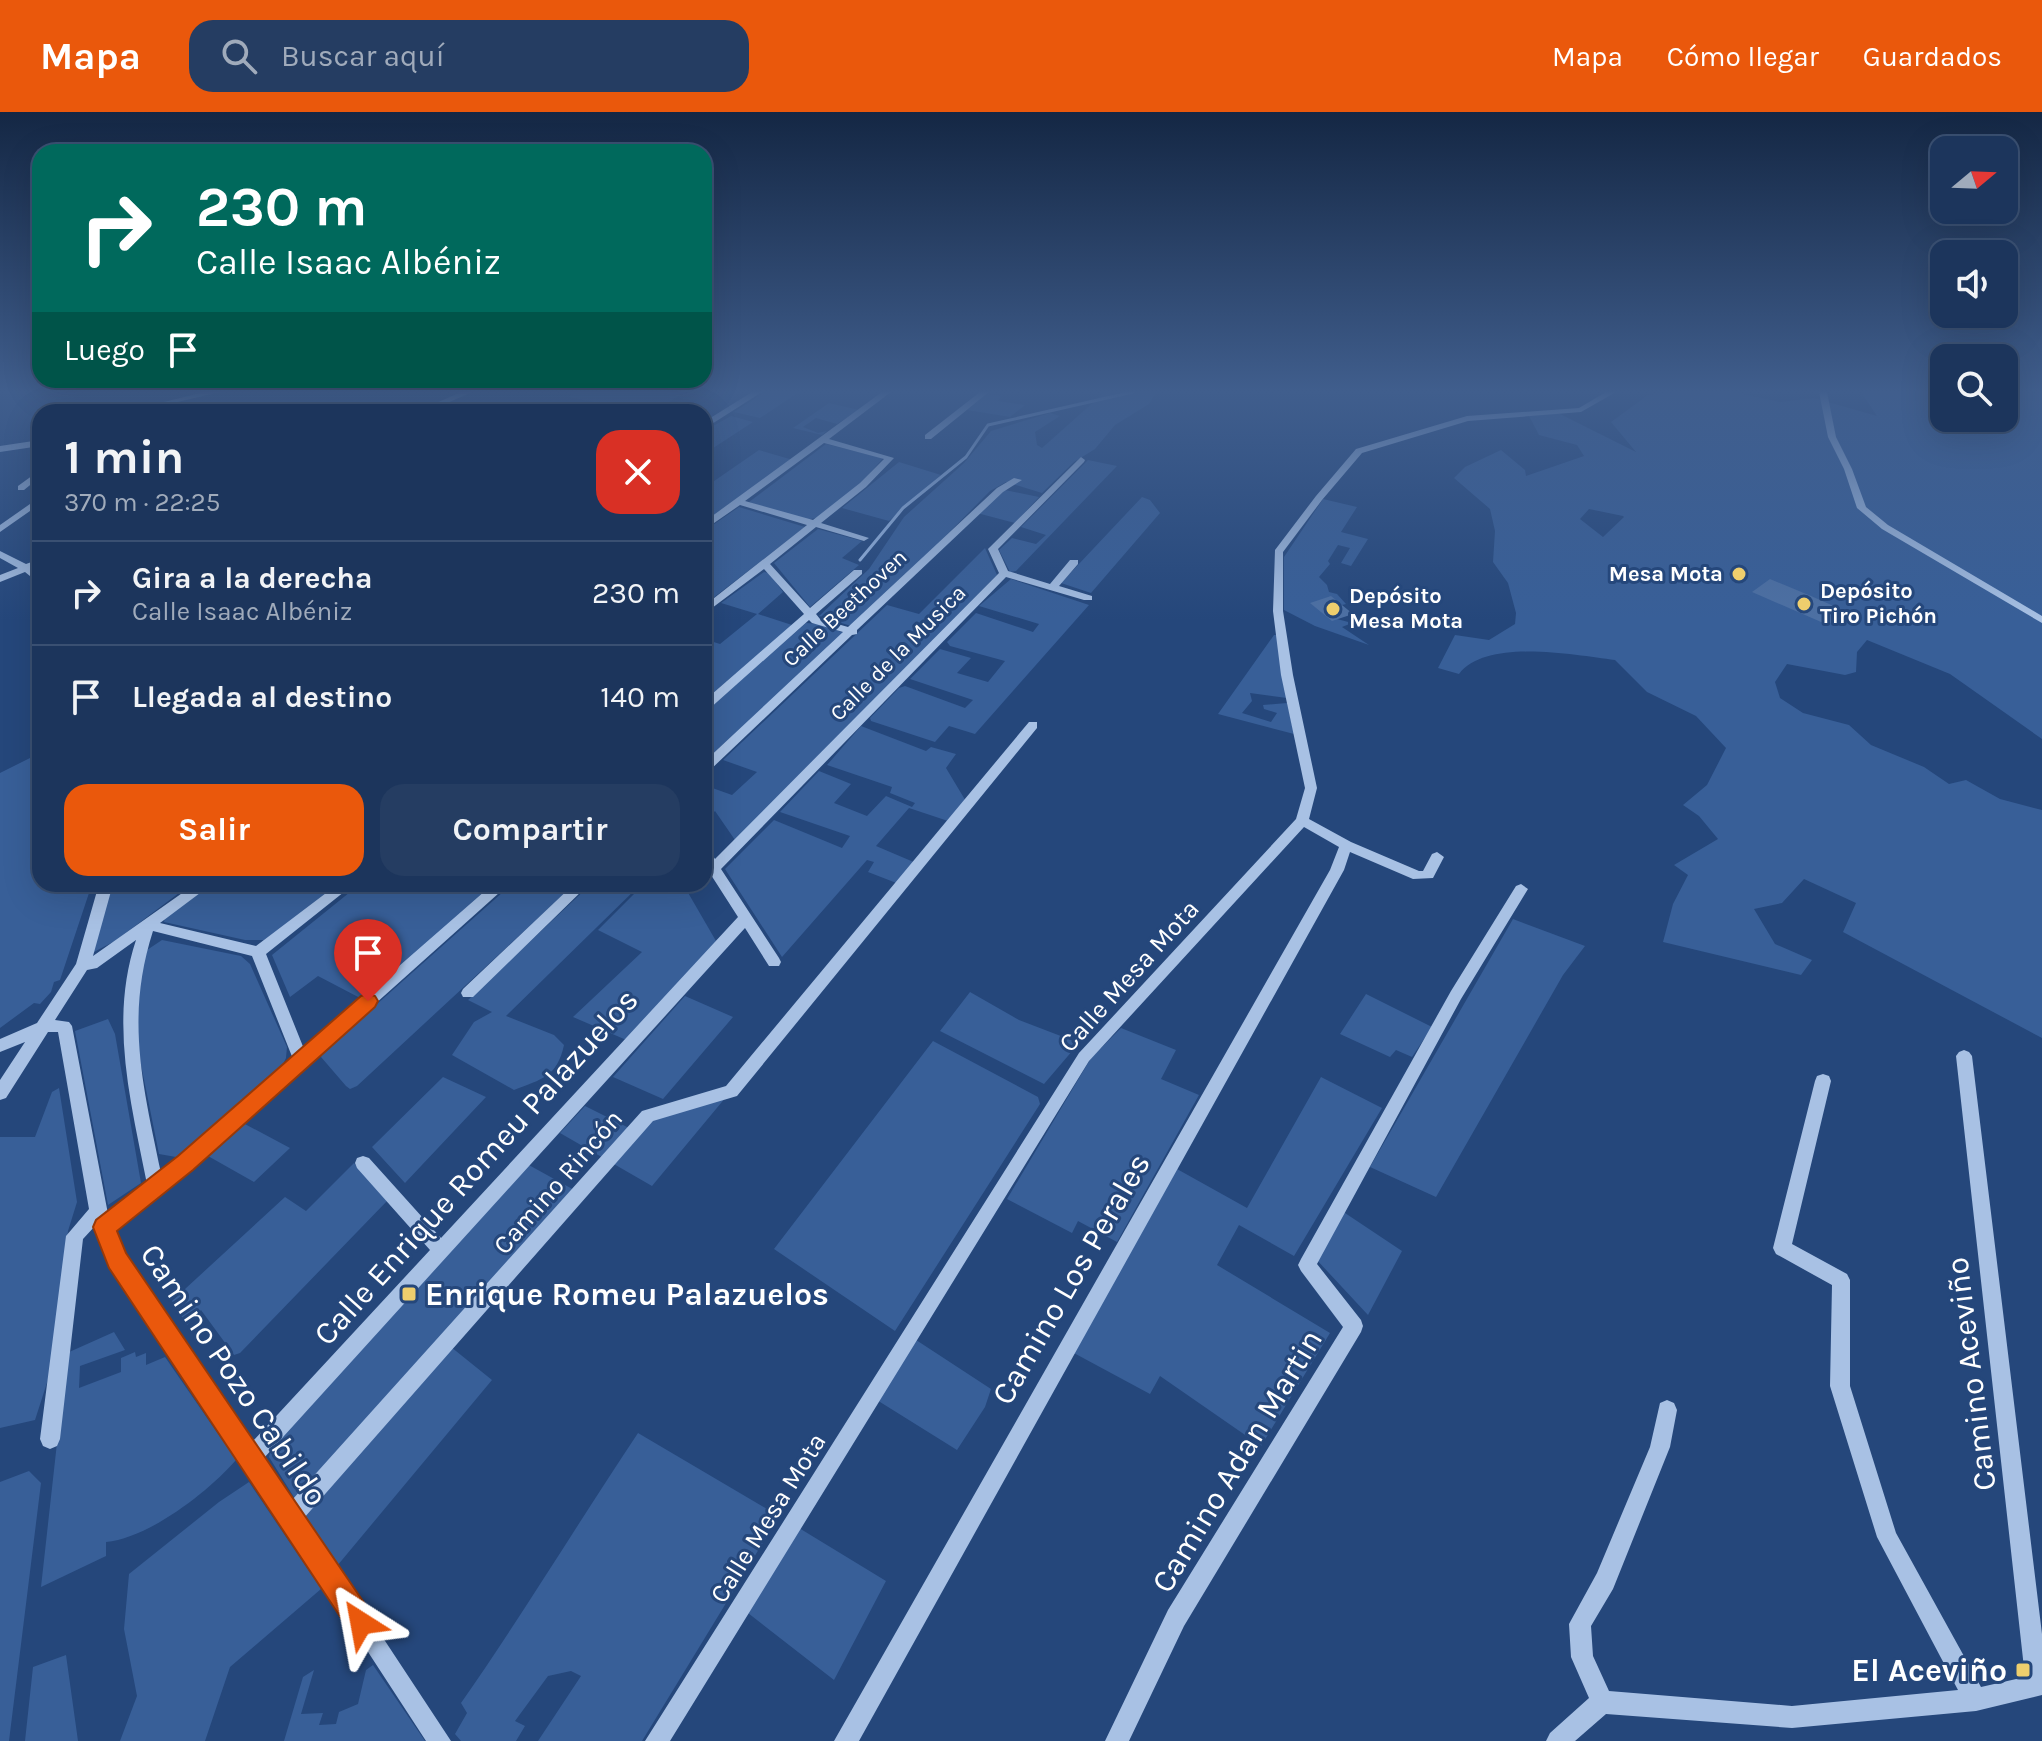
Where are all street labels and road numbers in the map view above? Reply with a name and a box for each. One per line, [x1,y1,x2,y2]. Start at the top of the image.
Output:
street label: Calle Beethoven [778,544,912,672]
street label: Calle de la Musica [825,580,971,726]
street label: Calle Mesa Mota [1053,893,1205,1059]
street label: Calle Enrique Romeu Palazuelos [306,981,646,1353]
street label: Camino Rincón [487,1104,629,1260]
street label: Camino Los Perales [984,1147,1158,1411]
street label: Camino Pozo Cabildo [133,1237,335,1513]
street label: Camino Aceviño [1938,1255,2004,1493]
street label: Camino Adan Martin [1144,1323,1330,1599]
street label: Calle Mesa Mota [703,1427,833,1609]

